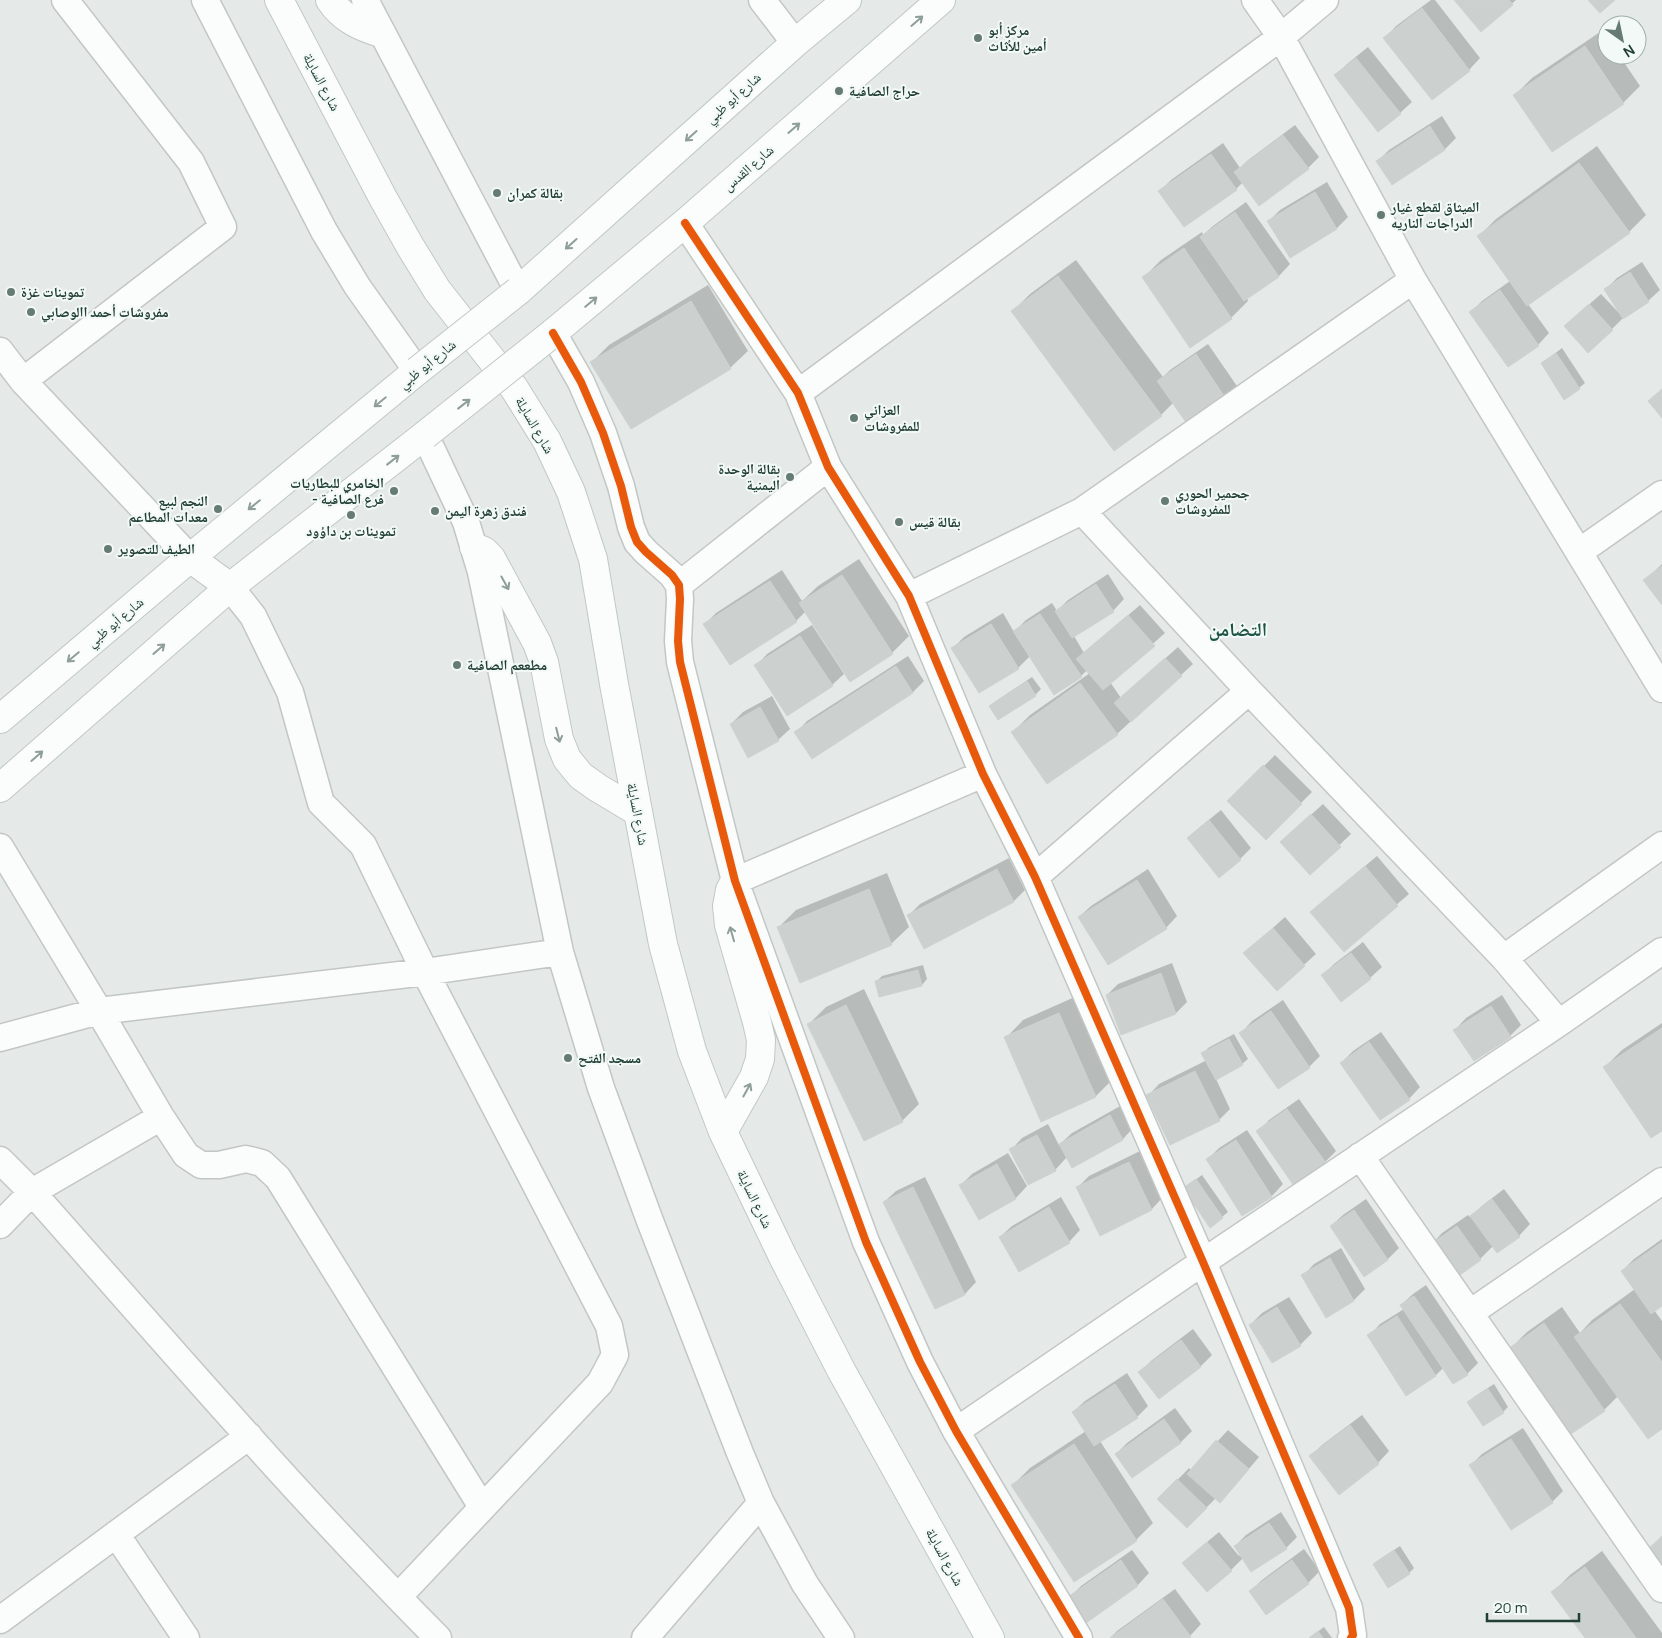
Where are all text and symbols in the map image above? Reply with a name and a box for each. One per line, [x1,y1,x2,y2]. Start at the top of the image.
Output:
north arrow [1597,15,1647,65]
one-way arrow [910,16,923,27]
place label: مركز أبو أمين للأثاث [988,20,1047,55]
marker: مركز أبو أمين للأثاث [972,32,984,44]
text: N [1620,41,1639,62]
street label: شارع السايلة [298,49,346,115]
street label: شارع أبو ظبي [701,68,766,130]
place label: حراج الصافية [849,81,920,100]
marker: حراج الصافية [833,85,845,97]
one-way arrow [787,123,800,134]
one-way arrow [685,130,698,142]
street label: شارع القدس [718,140,778,196]
place label: بقالة كمران [507,183,563,202]
marker: بقالة كمران [491,187,503,199]
place label: الميثاق لقطع غيار الدراجات الناريه [1390,197,1480,232]
marker: الميثاق لقطع غيار الدراجات الناريه [1375,209,1387,221]
one-way arrow [564,239,577,250]
place label: تموينات غزة [21,282,84,301]
marker: تموينات غزة [5,286,17,298]
one-way arrow [584,296,597,308]
place label: مفروشات أحمد االوصابي [41,302,169,323]
marker: مفروشات أحمد االوصابي [25,306,37,318]
street label: شارع أبو ظبي [394,335,461,395]
street label: شارع السايلة [511,393,559,457]
one-way arrow [373,396,386,408]
one-way arrow [457,399,470,410]
place label: العزاني للمفروشات [864,400,920,435]
marker: العزاني للمفروشات [848,412,860,424]
one-way arrow [386,455,399,466]
place label: بقالة الوحدة اليمنية [718,459,780,494]
marker: بقالة الوحدة اليمنية [784,471,796,483]
place label: الخامري للبطاريات - فرع الصافية [290,473,384,508]
place label: جحمير الحوري للمفروشات [1175,483,1250,518]
marker: الخامري للبطاريات - فرع الصافية [388,485,400,497]
place label: النجم لبيع معدات المطاعم [129,491,208,527]
marker: جحمير الحوري للمفروشات [1159,495,1171,507]
one-way arrow [248,500,261,511]
place label: فندق زهرة اليمن [445,501,527,520]
marker: النجم لبيع معدات المطاعم [212,503,224,515]
marker: فندق زهرة اليمن [429,505,441,517]
marker: تموينات بن داؤود [345,509,357,521]
place label: بقالة قيس [909,512,961,531]
marker: بقالة قيس [893,516,905,528]
place label: تموينات بن داؤود [306,521,396,540]
place label: الطيف للتصوير [117,539,195,558]
marker: الطيف للتصوير [102,543,114,555]
one-way arrow [500,575,510,590]
street label: شارع أبو ظبي [82,592,149,653]
district label: التضامن [1209,616,1267,642]
one-way arrow [153,644,166,655]
one-way arrow [66,652,79,663]
place label: مطععم الصافية [467,655,547,675]
marker: مطععم الصافية [451,659,463,671]
one-way arrow [554,726,563,742]
one-way arrow [30,751,43,762]
street label: شارع السايلة [622,781,654,847]
one-way arrow [726,927,736,943]
place label: مسجد الفتح [578,1048,641,1067]
marker: مسجد الفتح [562,1052,574,1064]
one-way arrow [743,1083,752,1098]
street label: شارع السايلة [732,1166,778,1232]
street label: شارع السايلة [921,1525,969,1589]
scale bar [1487,1590,1580,1622]
text: 20 m [1494,1597,1527,1618]

